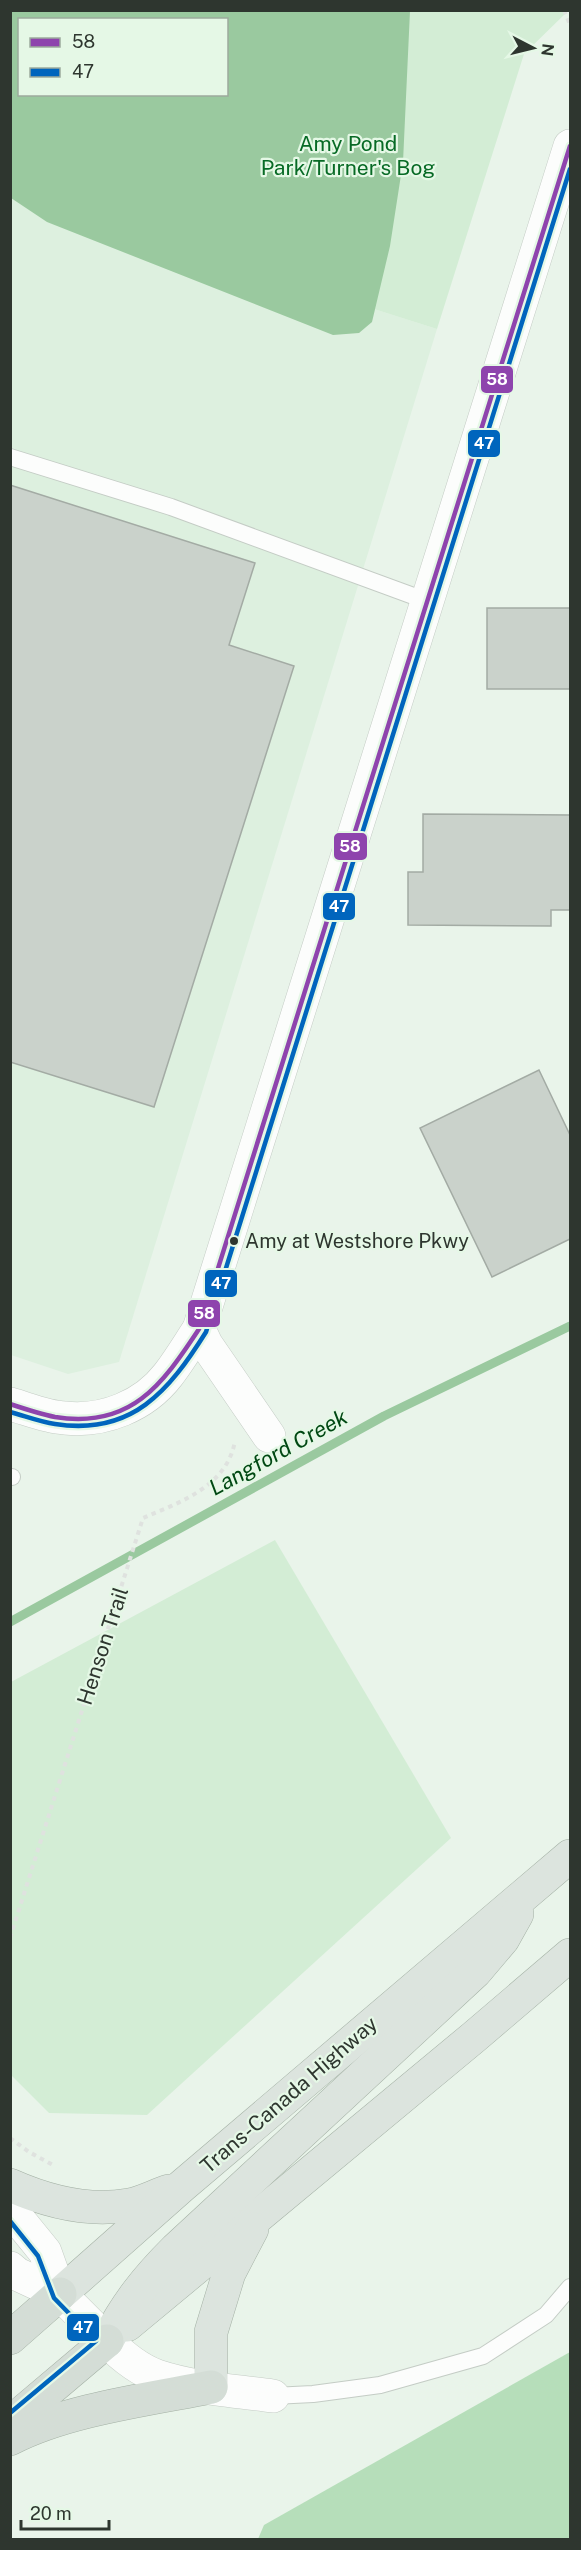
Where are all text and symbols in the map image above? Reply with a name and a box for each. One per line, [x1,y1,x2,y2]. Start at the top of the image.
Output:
legend [18,18,228,96]
north arrow [503,18,563,78]
text: 58 [72,31,95,52]
text: N [537,42,558,57]
text: 47 [72,61,94,82]
park label: Amy Pond Park/Turner's Bog [261,131,435,180]
line badge: 58 [480,365,514,394]
text: 58 [486,370,508,389]
line badge: 47 [467,429,501,458]
text: 47 [474,434,494,453]
line badge: 58 [333,832,368,861]
text: 58 [339,837,361,856]
line badge: 47 [322,892,356,921]
text: 47 [329,897,349,916]
place label: Amy at Westshore Pkwy [245,1229,469,1253]
marker: Amy at Westshore Pkwy [228,1235,240,1247]
line badge: 47 [204,1269,238,1298]
text: 47 [211,1274,231,1293]
line badge: 58 [187,1299,221,1328]
text: 58 [193,1304,215,1323]
water label: Langford Creek [204,1403,352,1501]
street label: Henson Trail [72,1584,133,1708]
street label: Trans-Canada Highway [195,2011,382,2178]
line badge: 47 [66,2313,100,2342]
text: 47 [73,2318,93,2337]
scale bar [21,2493,110,2531]
text: 20 m [30,2503,72,2524]

